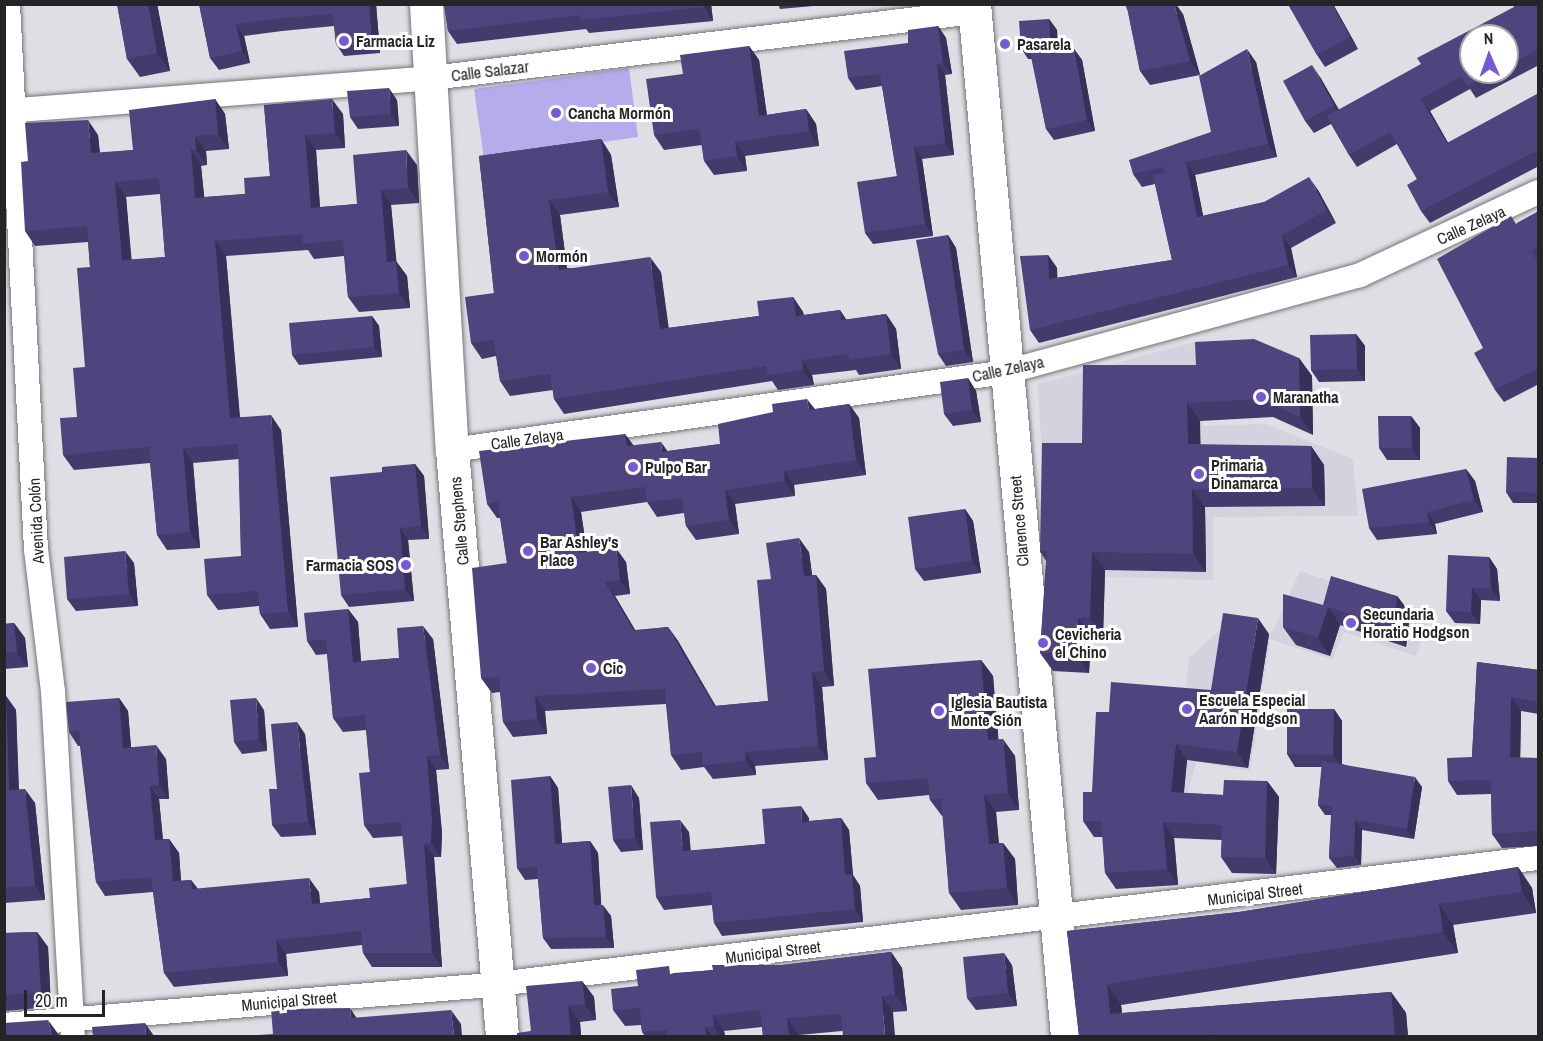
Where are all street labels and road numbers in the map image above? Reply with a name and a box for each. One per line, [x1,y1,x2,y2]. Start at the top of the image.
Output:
street label: Calle Salazar [450,57,530,85]
street label: Calle Zelaya [1434,201,1508,249]
street label: Calle Zelaya [970,352,1046,386]
street label: Calle Zelaya [490,424,564,454]
street label: Clarence Street [1005,475,1033,567]
street label: Calle Stephens [446,476,472,566]
street label: Avenida Colón [24,478,48,564]
street label: Municipal Street [1206,879,1304,909]
street label: Municipal Street [724,937,822,967]
street label: Municipal Street [241,987,337,1015]

